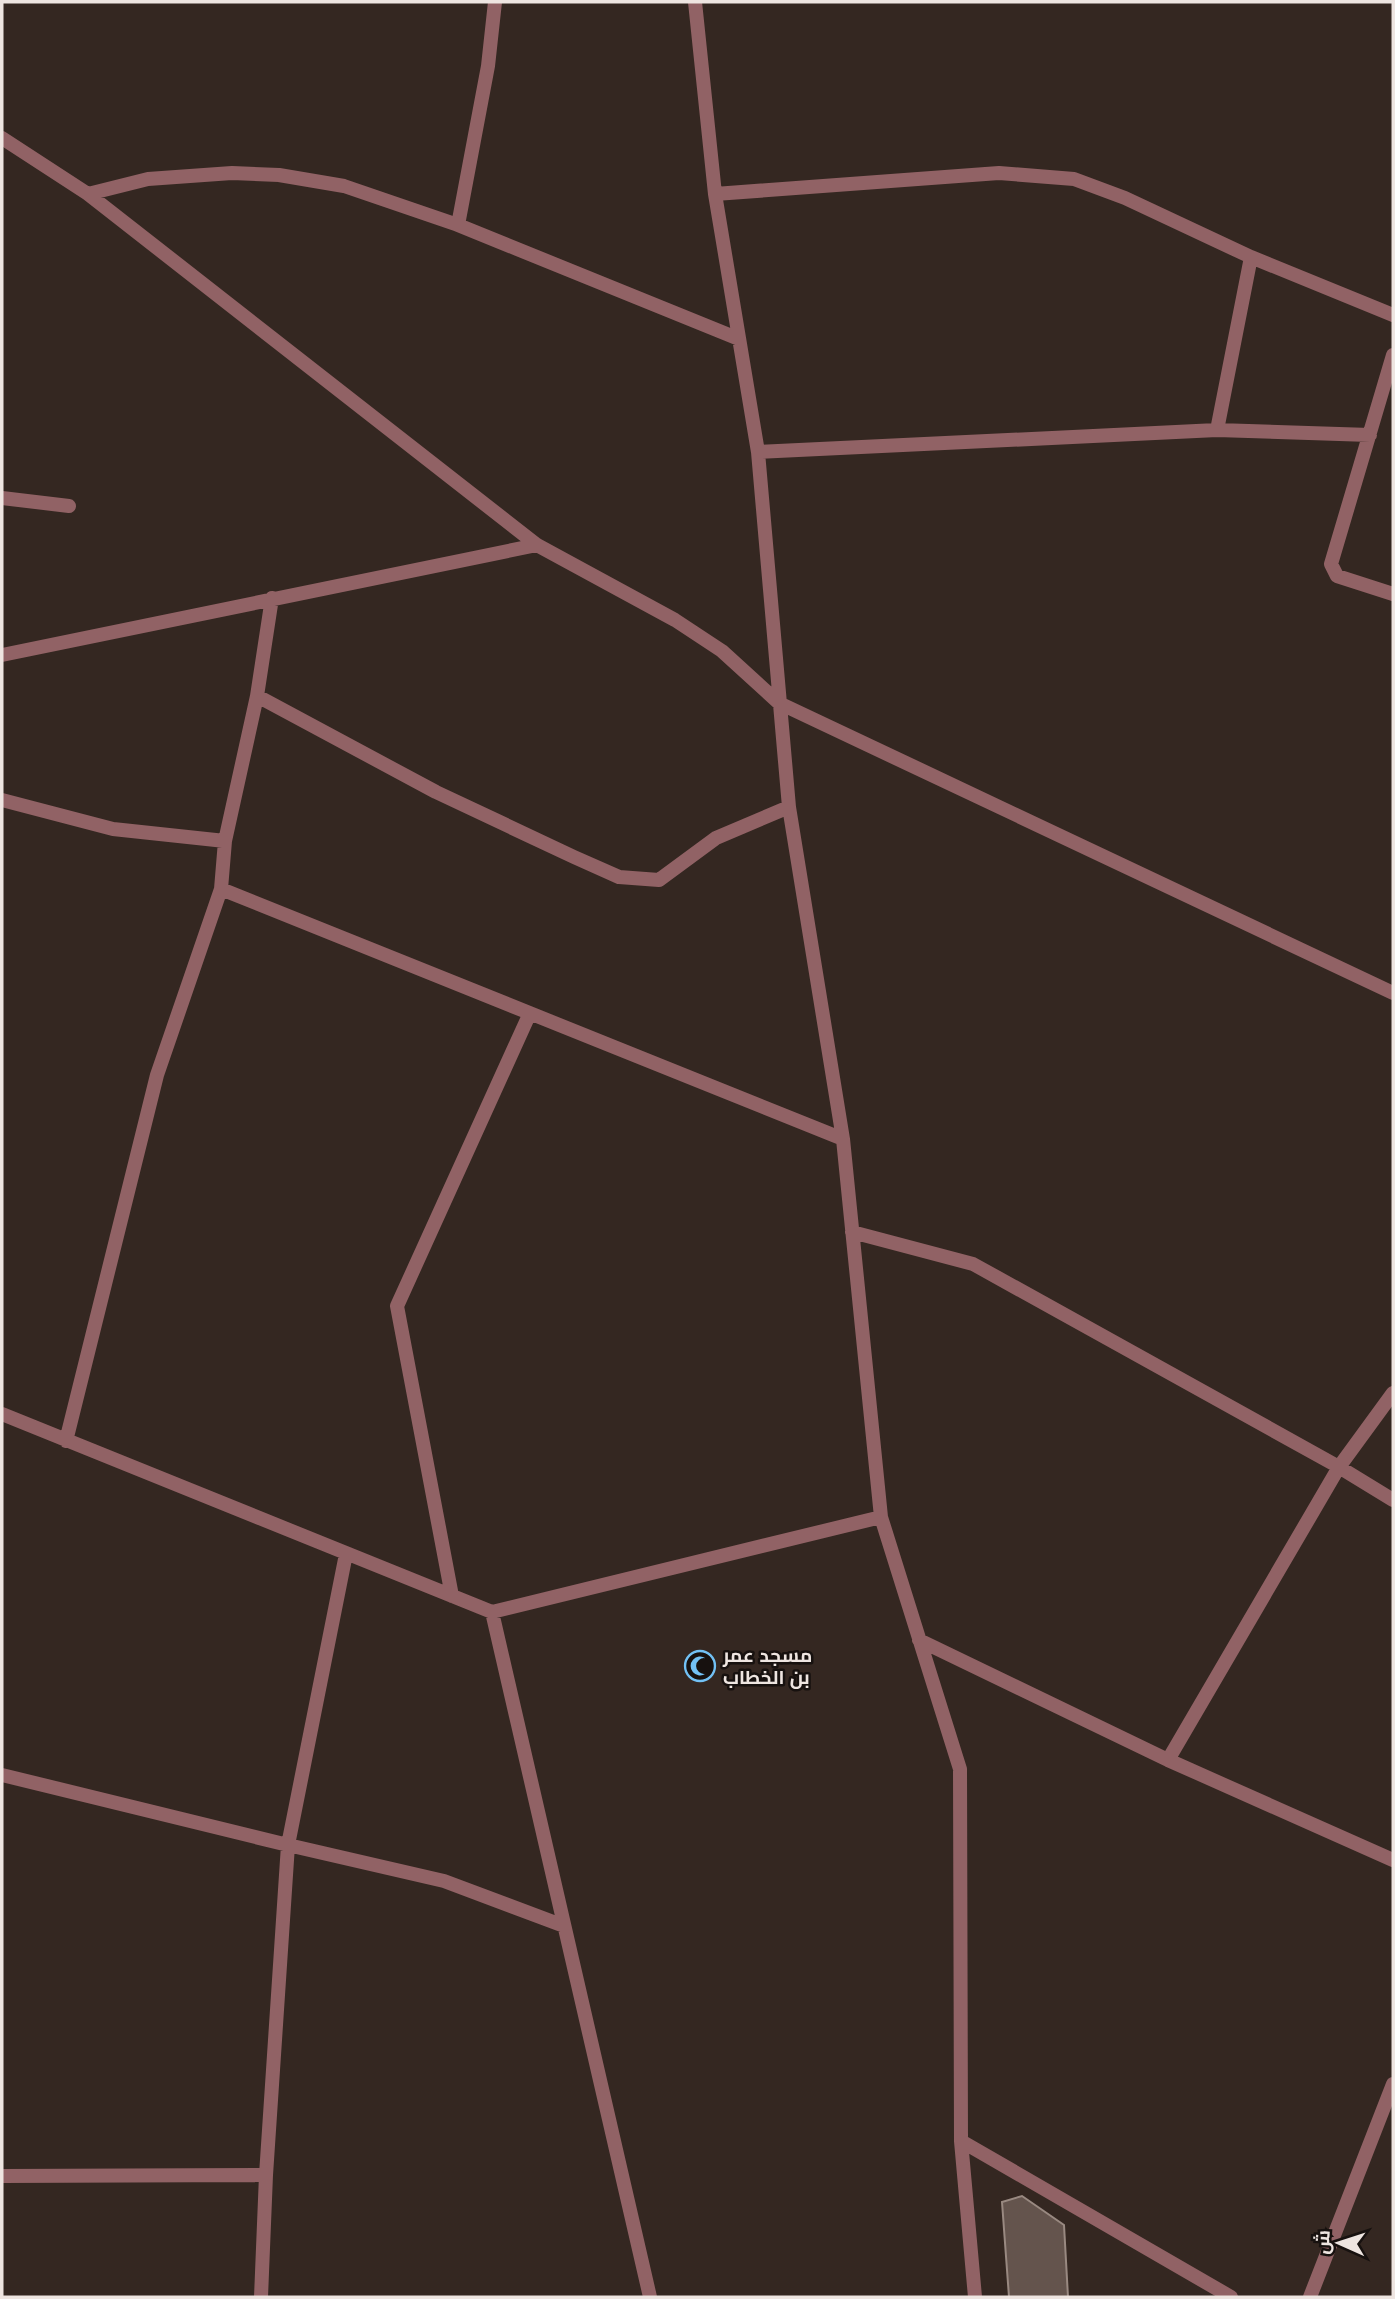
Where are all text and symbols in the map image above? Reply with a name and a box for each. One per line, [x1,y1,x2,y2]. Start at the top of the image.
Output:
place label: مسجد عمر بن الخطاب [722,1644,812,1689]
mosque icon: مسجد عمر بن الخطاب [683,1649,717,1683]
north arrow [1304,2208,1374,2278]
text: ش [1310,2229,1335,2255]

